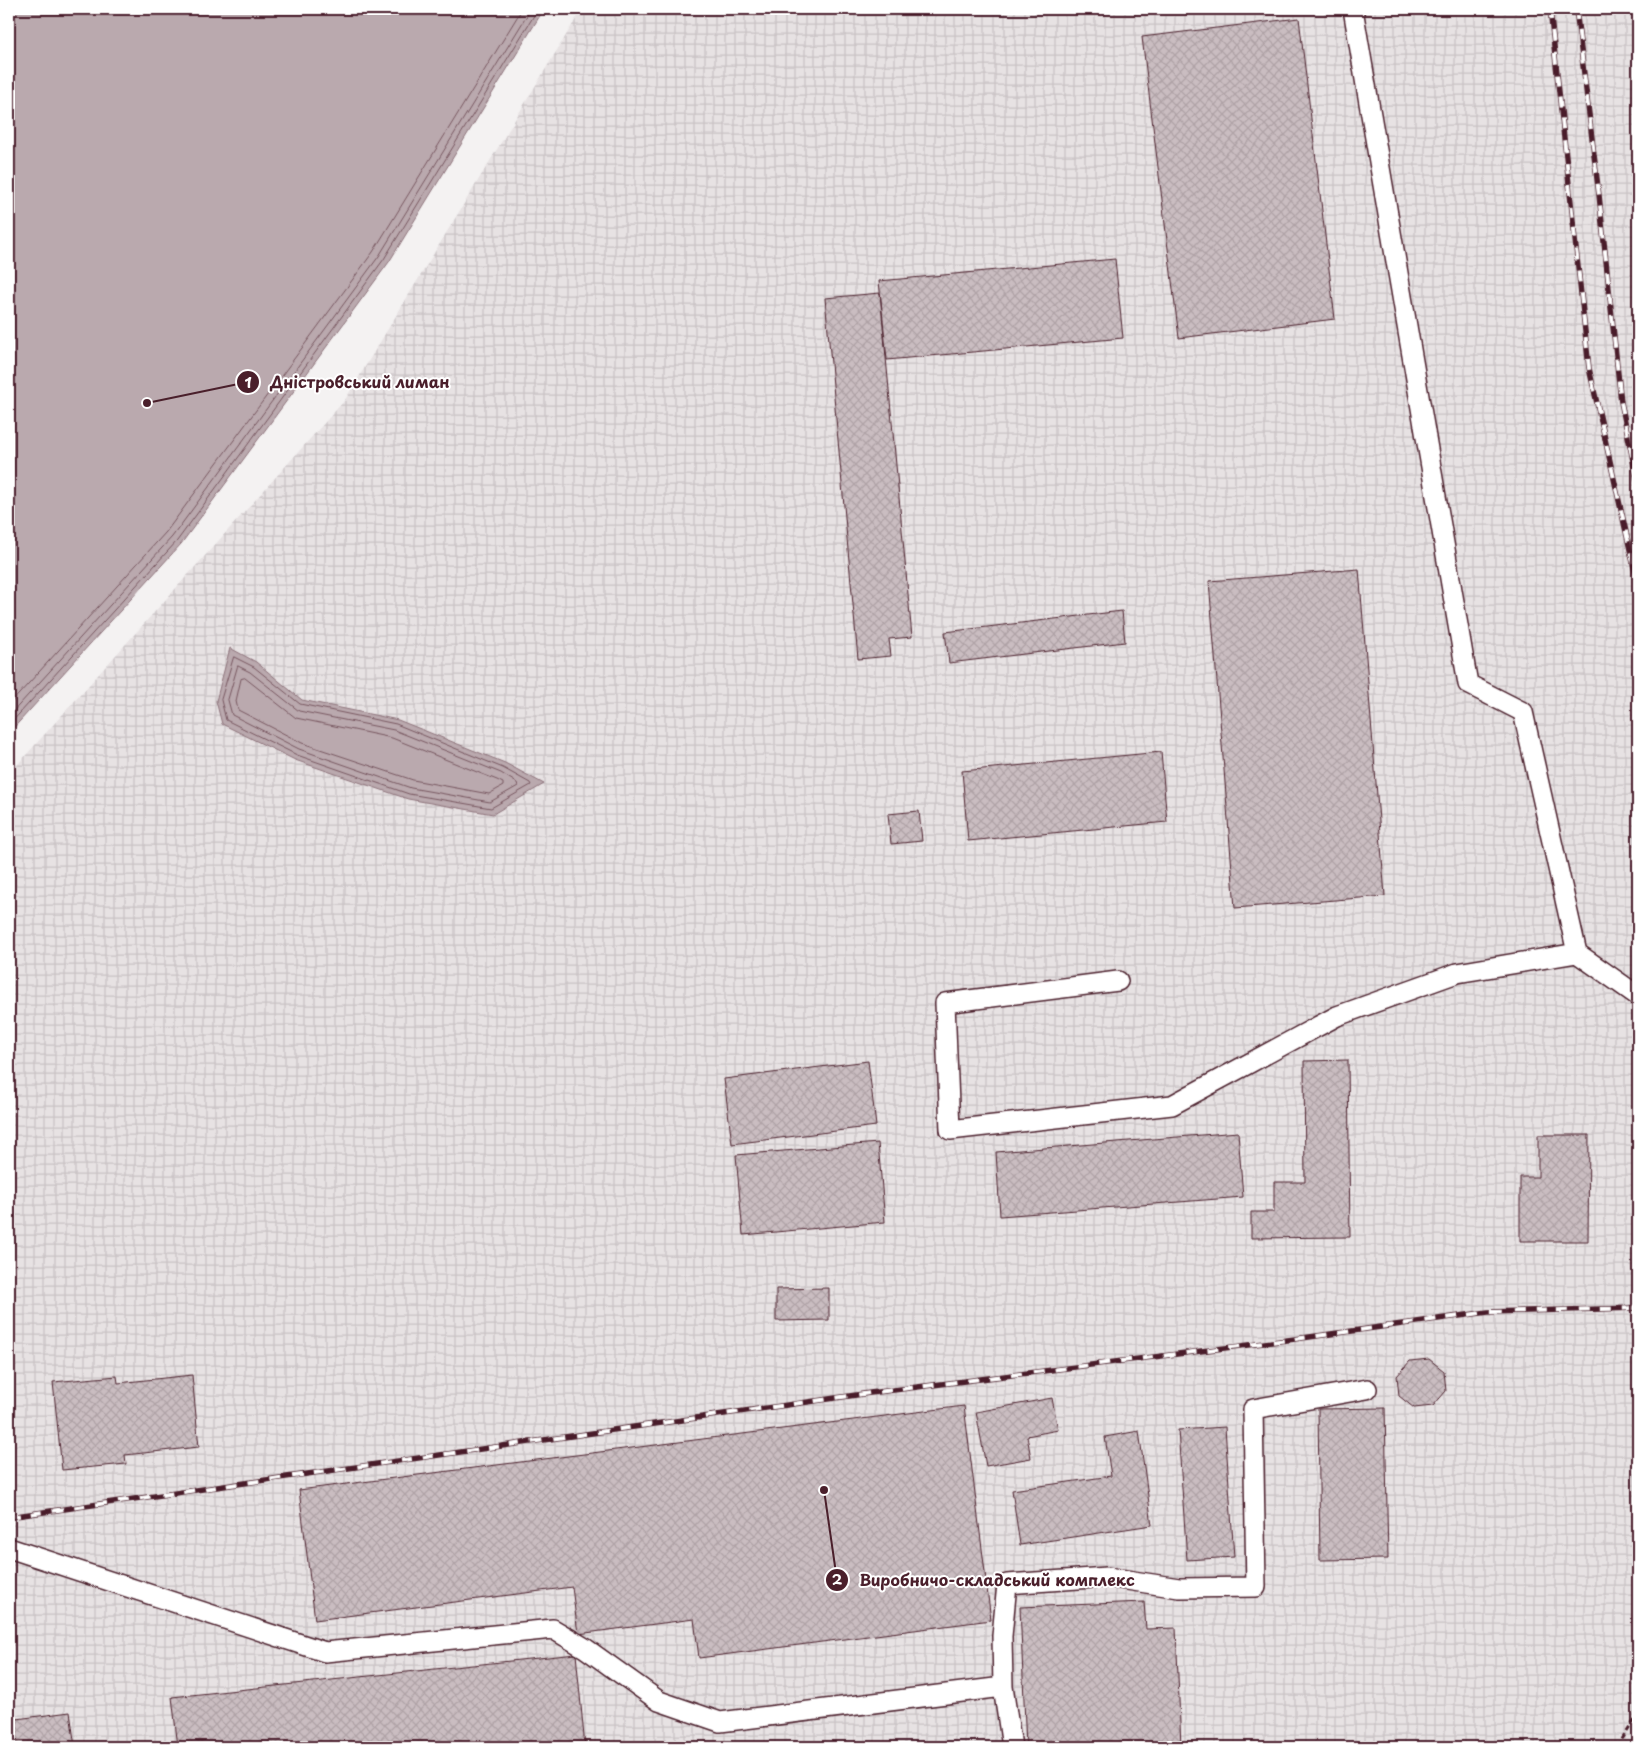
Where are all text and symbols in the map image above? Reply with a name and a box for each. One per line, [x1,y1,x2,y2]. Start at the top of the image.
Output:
callout: Дністровський лиман [235,367,460,398]
text: Дністровський лиман [269,369,450,393]
text: 1 [244,370,252,393]
callout: Виробничо-складський комплекс [824,1565,1146,1596]
text: 2 [832,1567,843,1590]
text: Виробничо-складський комплекс [859,1567,1135,1591]

